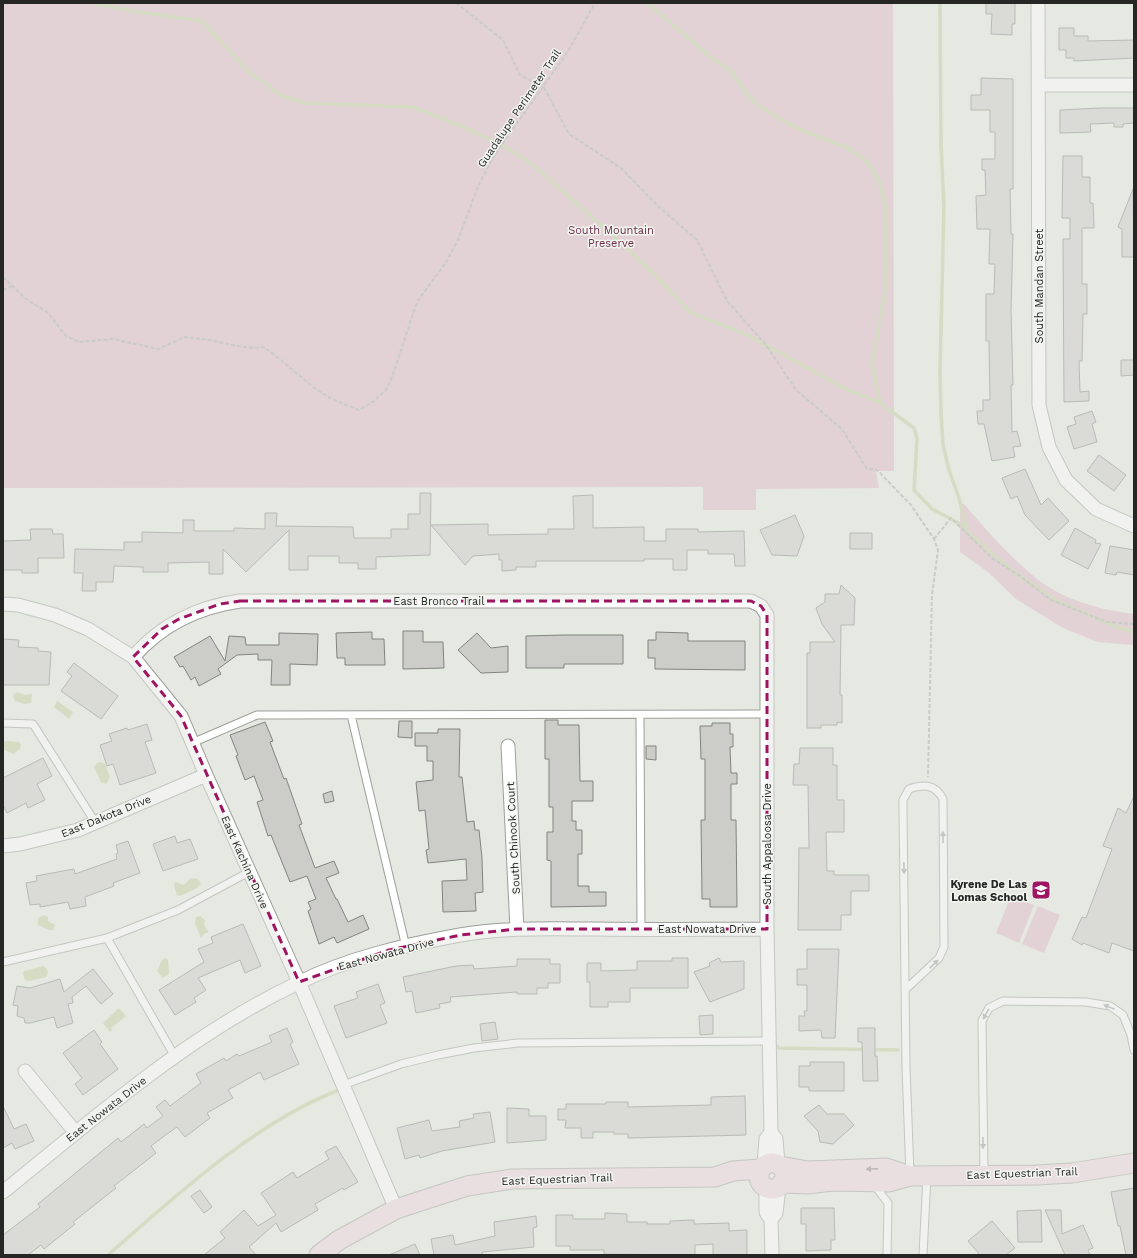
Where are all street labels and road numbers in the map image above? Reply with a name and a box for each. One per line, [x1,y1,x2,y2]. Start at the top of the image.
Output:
street label: Guadalupe Perimeter Trail [475,46,564,170]
street label: South Mandan Street [1033,228,1046,343]
street label: East Bronco Trail [393,595,485,608]
street label: South Chinook Court [504,781,523,894]
street label: South Appaloosa Drive [761,783,774,905]
street label: East Dakota Drive [59,792,153,840]
street label: East Kachina Drive [218,814,271,911]
street label: East Nowata Drive [658,923,756,936]
street label: East Nowata Drive [337,935,435,974]
street label: East Nowata Drive [63,1074,149,1145]
street label: East Equestrian Trail [966,1165,1078,1182]
street label: East Equestrian Trail [501,1171,613,1188]

